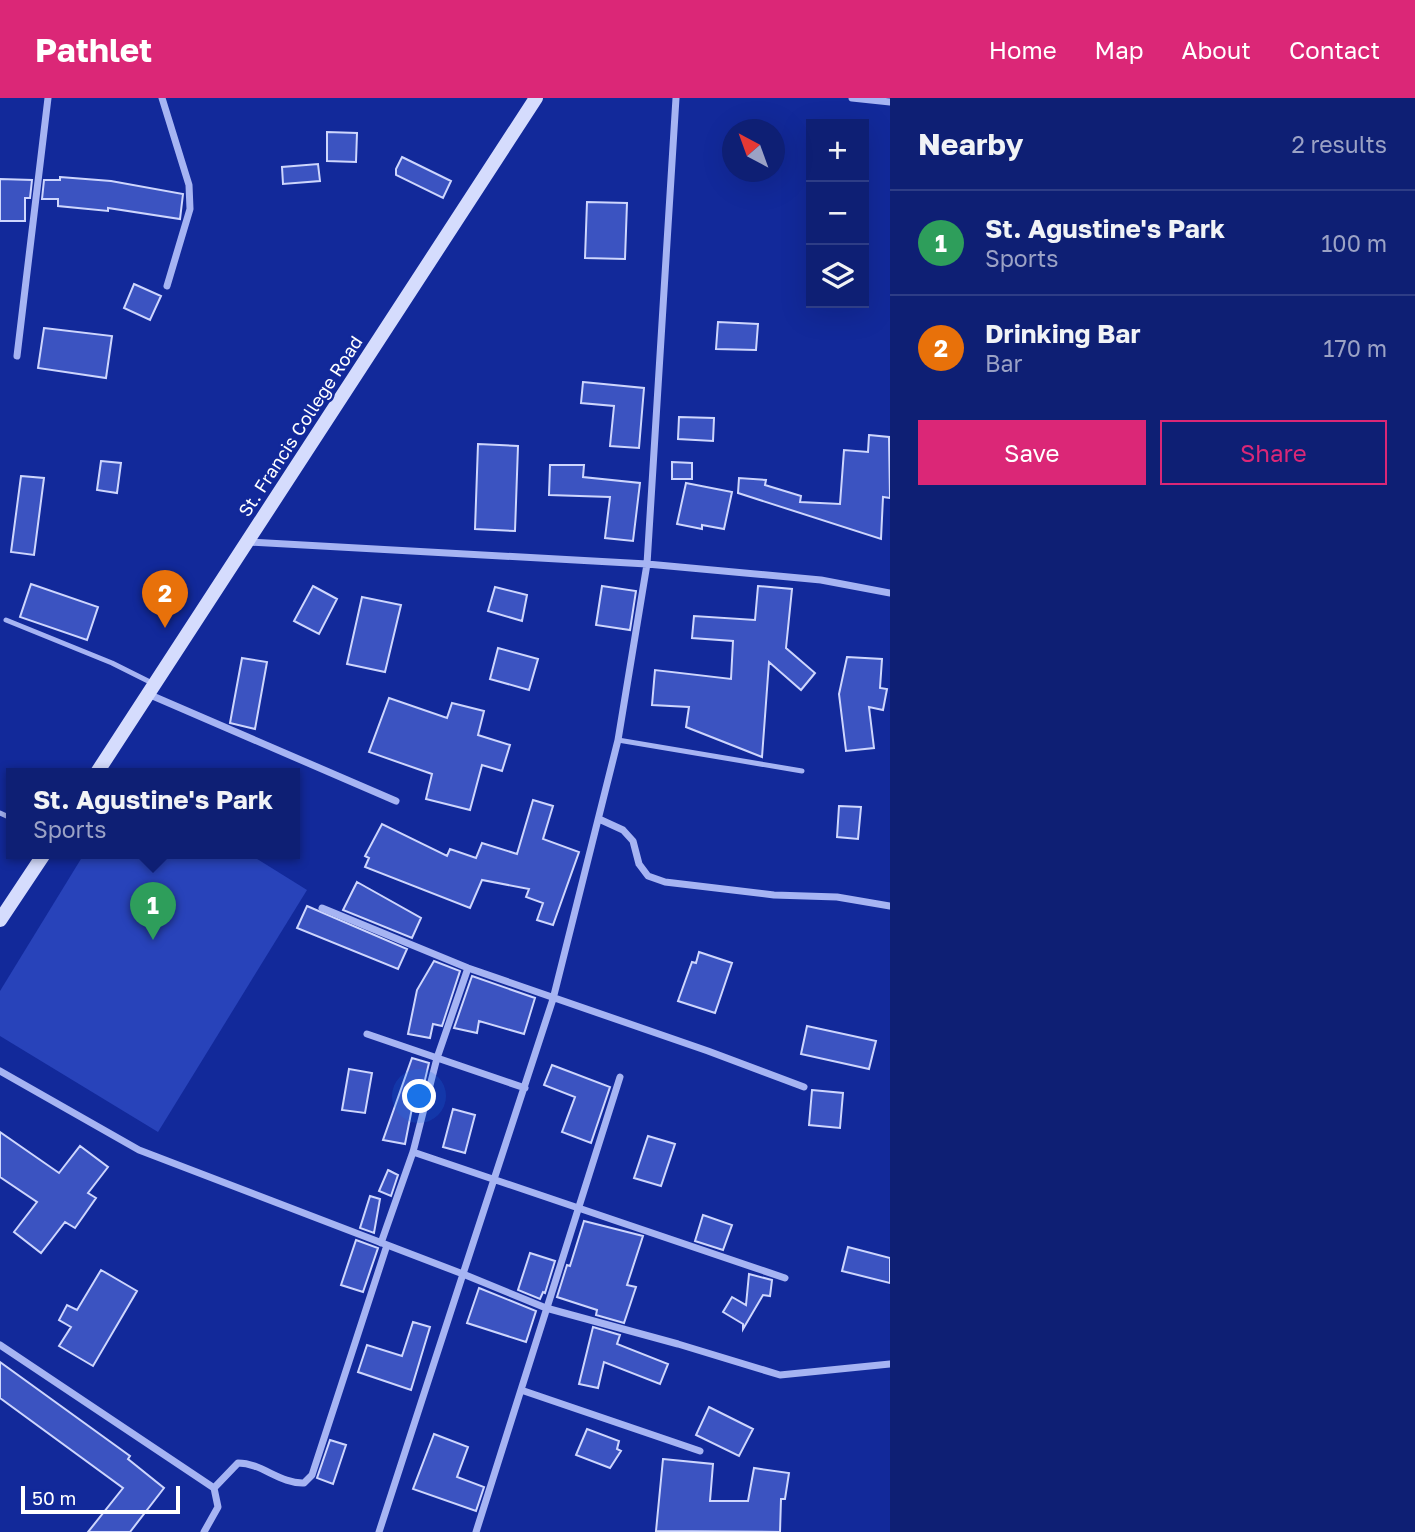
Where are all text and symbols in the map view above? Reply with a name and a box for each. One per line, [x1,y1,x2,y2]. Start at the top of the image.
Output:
text: Pathlet [35,30,152,69]
text: Home [989,35,1057,64]
text: Map [1095,35,1144,64]
text: About [1182,35,1251,64]
text: Contact [1289,35,1380,64]
north arrow [722,119,785,182]
map controls [806,119,869,308]
button: + [806,119,869,182]
text: Nearby [918,126,1023,162]
text: 2 results [1291,130,1387,158]
button: − [806,182,869,245]
text: St. Agustine's Park [985,213,1225,244]
text: 1 [935,229,947,257]
text: 100 m [1321,229,1387,257]
text: Sports [985,244,1059,272]
button: layers [806,245,869,308]
text: Drinking Bar [985,318,1141,349]
street label: St. Francis College Road [233,331,367,521]
text: 2 [934,334,948,362]
text: 170 m [1323,334,1387,362]
text: Bar [985,349,1022,377]
button: Save [918,420,1146,485]
button: Share [1160,420,1387,485]
pin: 2 [142,570,188,628]
popup [6,768,300,859]
text: St. Agustine's Park [33,784,273,815]
text: Sports [33,815,106,843]
pin: 1 [130,882,176,940]
your location [402,1079,436,1113]
scale bar [21,1483,180,1515]
text: 50 m [32,1486,76,1509]

